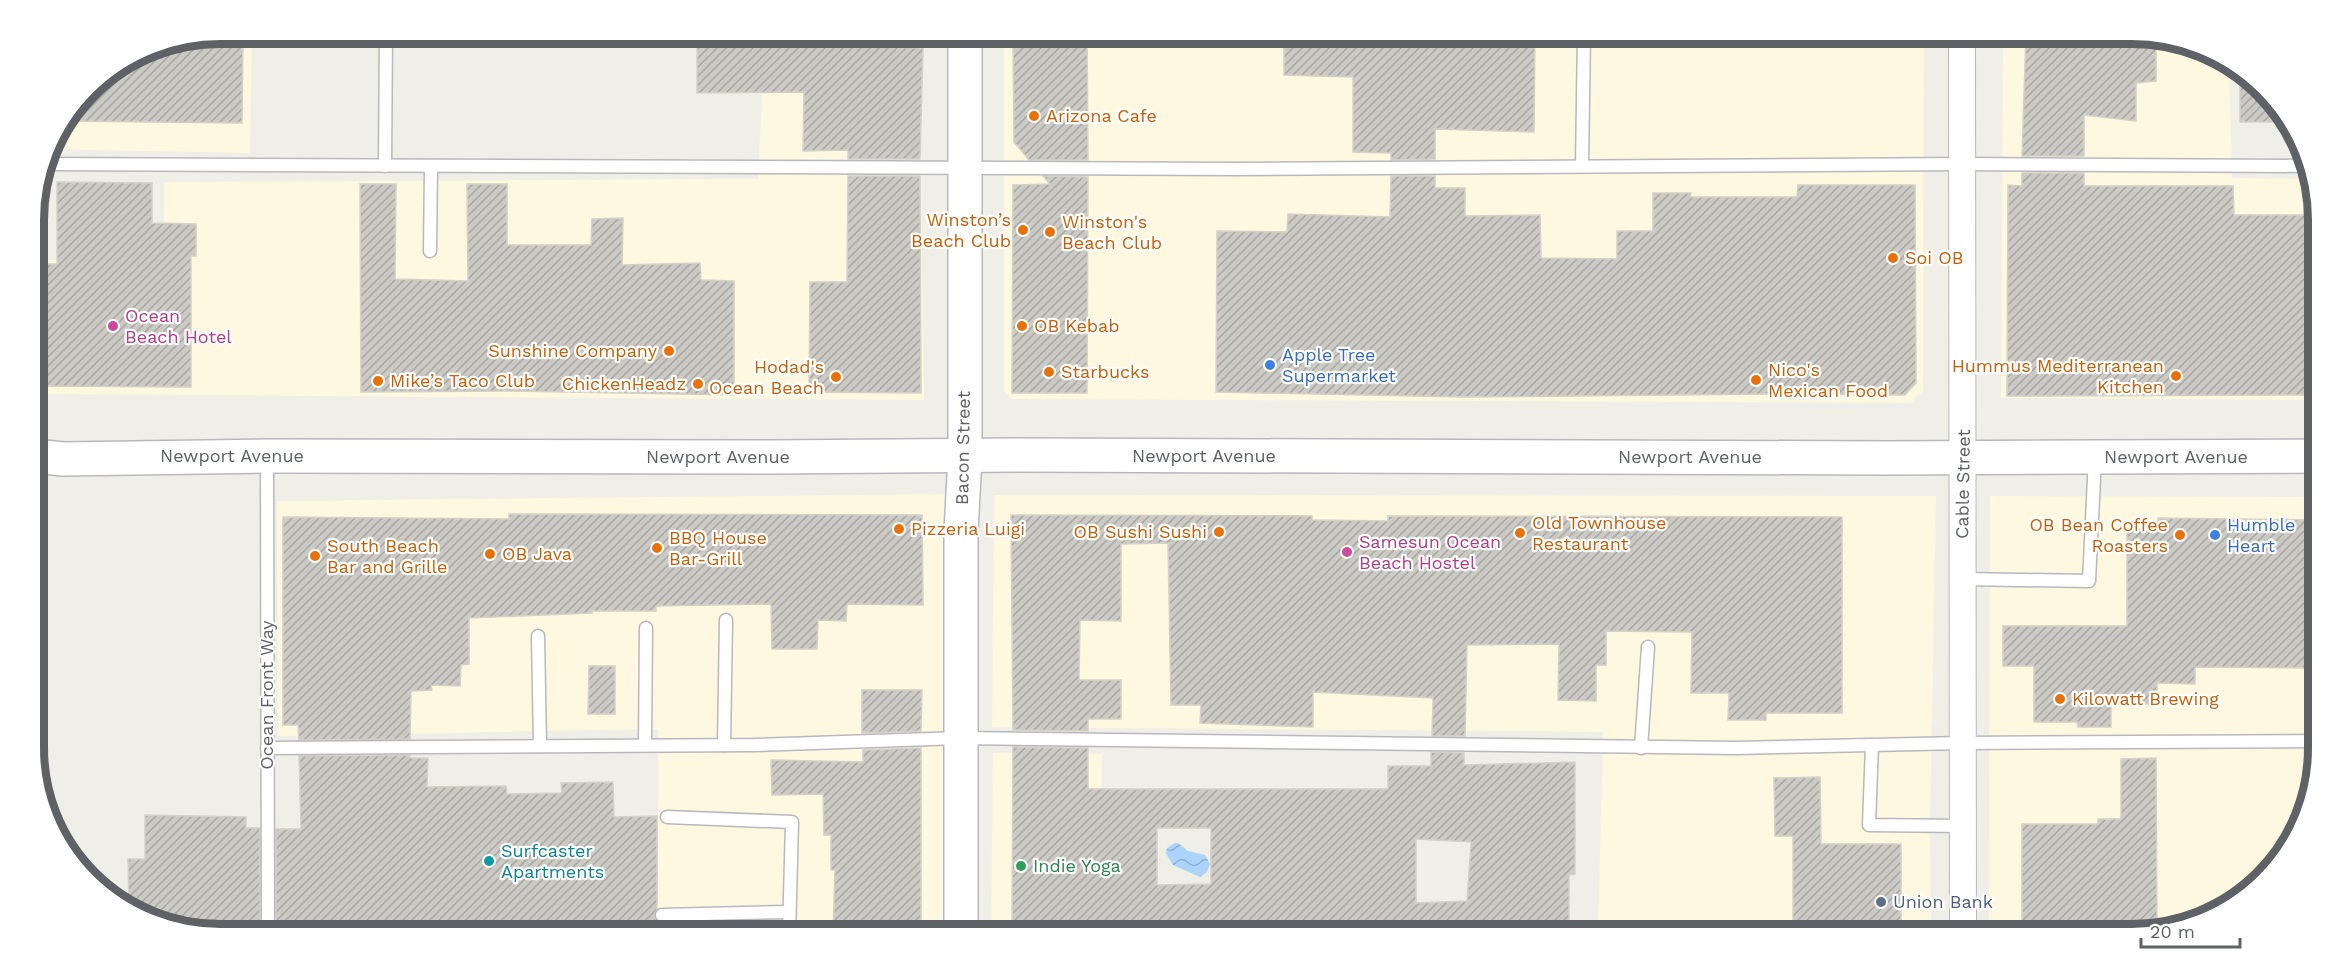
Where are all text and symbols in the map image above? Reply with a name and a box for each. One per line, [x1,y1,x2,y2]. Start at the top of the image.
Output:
place label: Arizona Cafe [1046,105,1157,126]
marker: Arizona Cafe [1027,109,1041,123]
place label: Winston’s Beach Club [911,209,1011,251]
place label: Winston's Beach Club [1062,211,1162,253]
marker: Winston’s Beach Club [1016,223,1030,237]
marker: Winston's Beach Club [1043,225,1057,239]
place label: Soi OB [1905,247,1963,268]
marker: Soi OB [1886,251,1900,265]
place label: Ocean Beach Hotel [125,305,232,347]
place label: OB Kebab [1034,315,1120,336]
marker: Ocean Beach Hotel [106,319,120,333]
marker: OB Kebab [1015,319,1029,333]
place label: Sunshine Company [488,340,658,361]
marker: Sunshine Company [662,344,676,358]
place label: Apple Tree Supermarket [1282,344,1396,386]
place label: Hummus Mediterranean Kitchen [1952,355,2164,397]
place label: Hodad's Ocean Beach [709,356,824,398]
marker: Apple Tree Supermarket [1263,358,1277,372]
place label: Nico's Mexican Food [1768,359,1888,401]
place label: Starbucks [1061,361,1150,382]
marker: Starbucks [1042,365,1056,379]
marker: Hummus Mediterranean Kitchen [2169,369,2183,383]
place label: Mike’s Taco Club [390,370,535,391]
marker: Hodad's Ocean Beach [829,370,843,384]
place label: ChickenHeadz [562,373,686,394]
marker: Nico's Mexican Food [1749,373,1763,387]
marker: Mike’s Taco Club [371,374,385,388]
marker: ChickenHeadz [691,377,705,391]
street label: Bacon Street [951,390,974,505]
street label: Cable Street [1951,428,1974,539]
street label: Newport Avenue [160,445,304,466]
street label: Newport Avenue [1132,445,1276,466]
street label: Newport Avenue [646,446,790,467]
street label: Newport Avenue [1618,446,1762,467]
street label: Newport Avenue [2104,446,2248,467]
place label: Old Townhouse Restaurant [1532,512,1666,554]
place label: OB Bean Coffee Roasters [2029,514,2168,556]
place label: Humble Heart [2227,514,2296,556]
place label: Pizzeria Luigi [911,518,1025,539]
place label: OB Sushi Sushi [1074,521,1207,542]
marker: Pizzeria Luigi [892,522,906,536]
marker: OB Sushi Sushi [1212,525,1226,539]
marker: Old Townhouse Restaurant [1513,526,1527,540]
place label: BBQ House Bar-Grill [669,527,767,569]
marker: OB Bean Coffee Roasters [2173,528,2187,542]
marker: Humble Heart [2208,528,2222,542]
place label: Samesun Ocean Beach Hostel [1359,531,1501,573]
place label: South Beach Bar and Grille [327,535,447,577]
marker: BBQ House Bar-Grill [650,541,664,555]
place label: OB Java [502,543,572,564]
marker: Samesun Ocean Beach Hostel [1340,545,1354,559]
marker: OB Java [483,547,497,561]
marker: South Beach Bar and Grille [308,549,322,563]
street label: Ocean Front Way [256,620,277,770]
place label: Kilowatt Brewing [2072,688,2219,709]
marker: Kilowatt Brewing [2053,692,2067,706]
place label: Surfcaster Apartments [501,840,604,882]
marker: Surfcaster Apartments [482,854,496,868]
place label: Indie Yoga [1033,855,1121,876]
marker: Indie Yoga [1014,859,1028,873]
place label: Union Bank [1893,891,1993,912]
marker: Union Bank [1874,895,1888,909]
scale bar [2141,911,2240,949]
text: 20 m [2150,921,2195,942]

